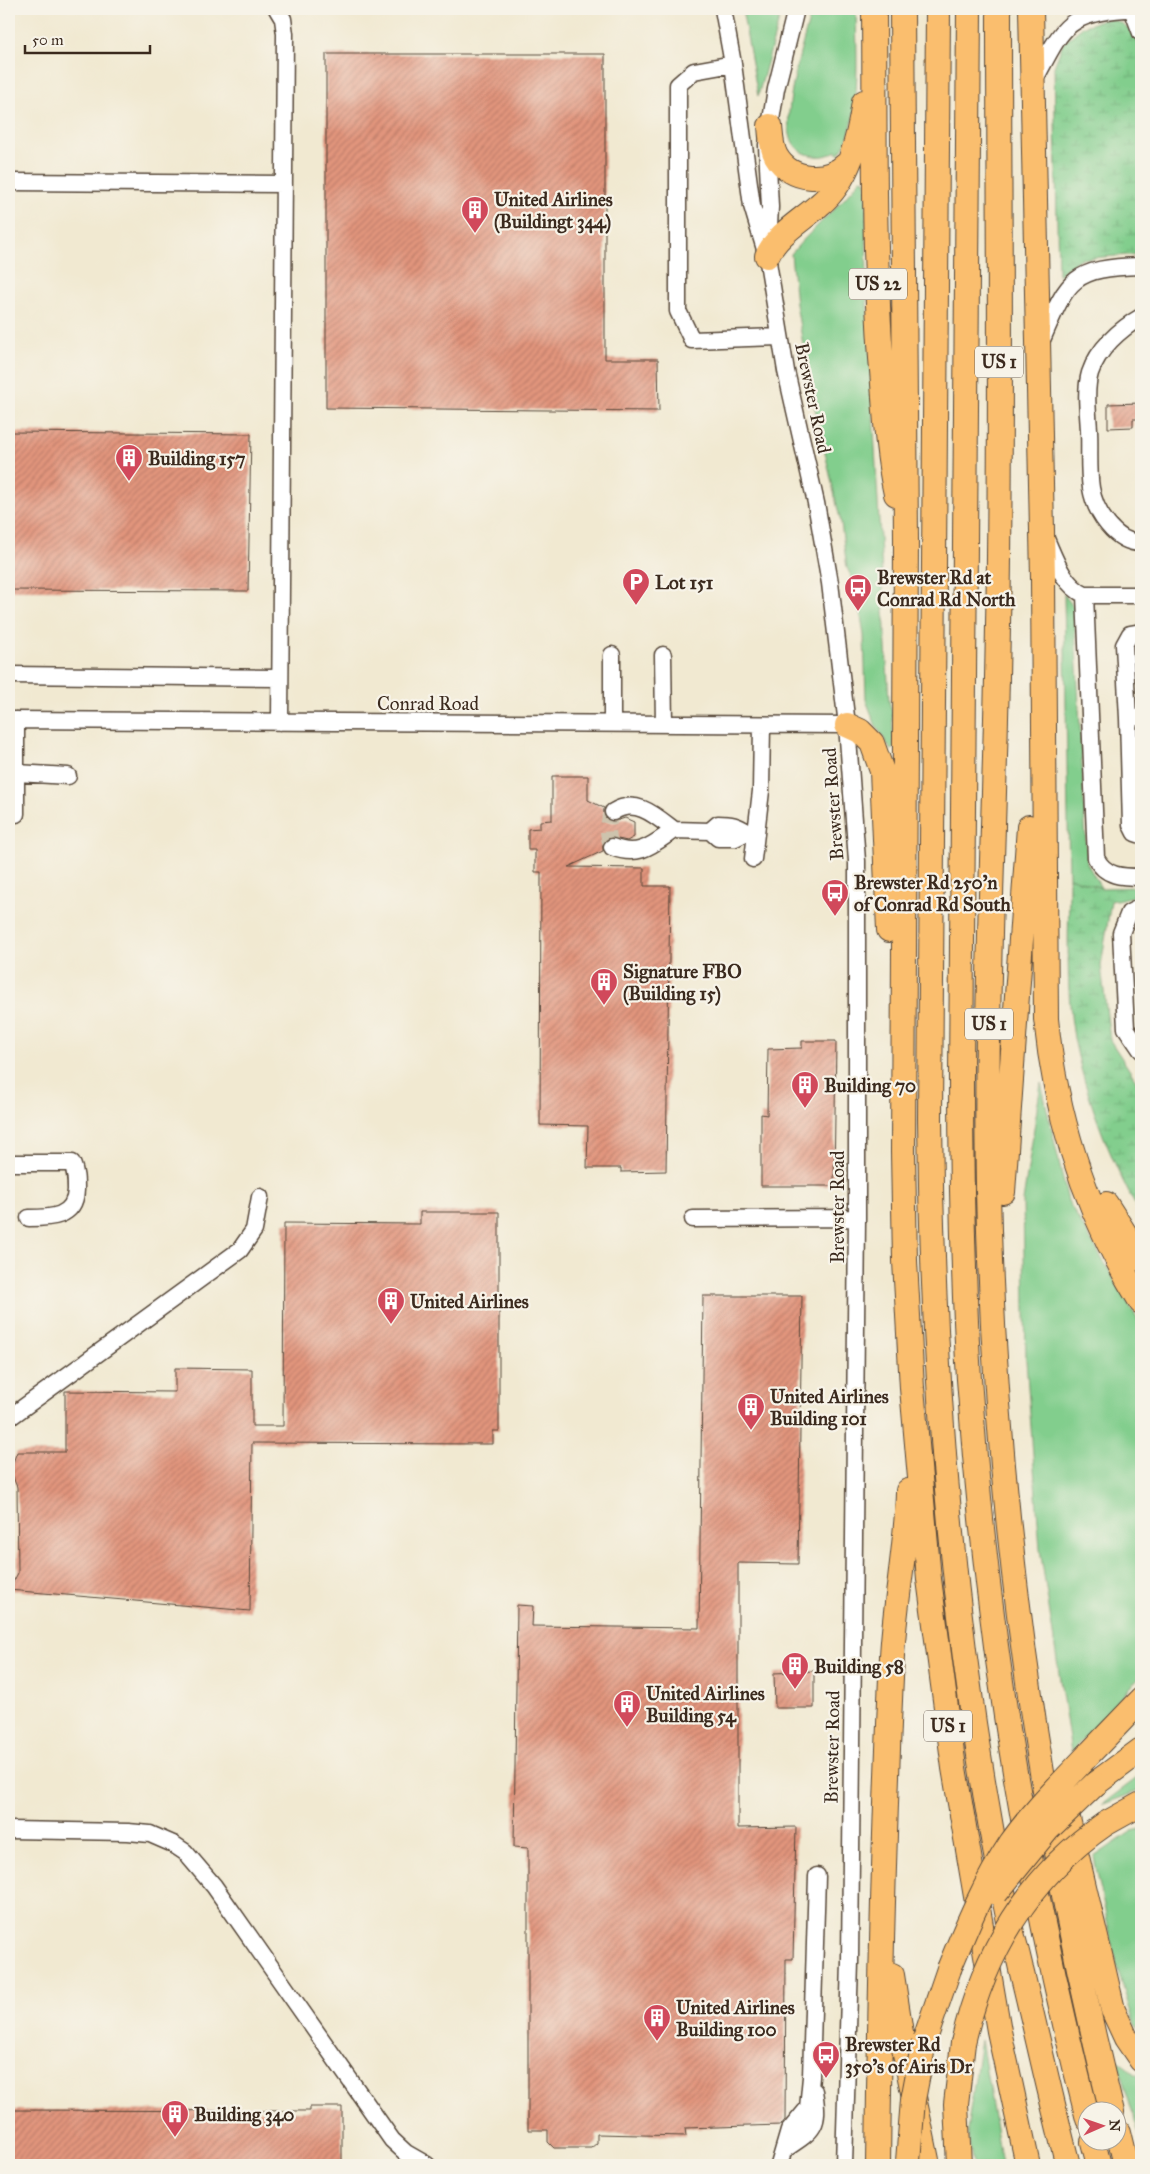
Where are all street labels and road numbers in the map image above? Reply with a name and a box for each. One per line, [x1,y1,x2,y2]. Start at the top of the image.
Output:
road number: US 22 [849,268,907,300]
street label: Brewster Road [790,340,836,456]
road number: US 1 [975,347,1023,378]
street label: Conrad Road [377,692,480,715]
street label: Brewster Road [818,746,848,861]
road number: US 1 [965,1009,1013,1040]
street label: Brewster Road [826,1150,849,1264]
street label: Brewster Road [820,1690,844,1804]
road number: US 1 [924,1710,972,1742]

